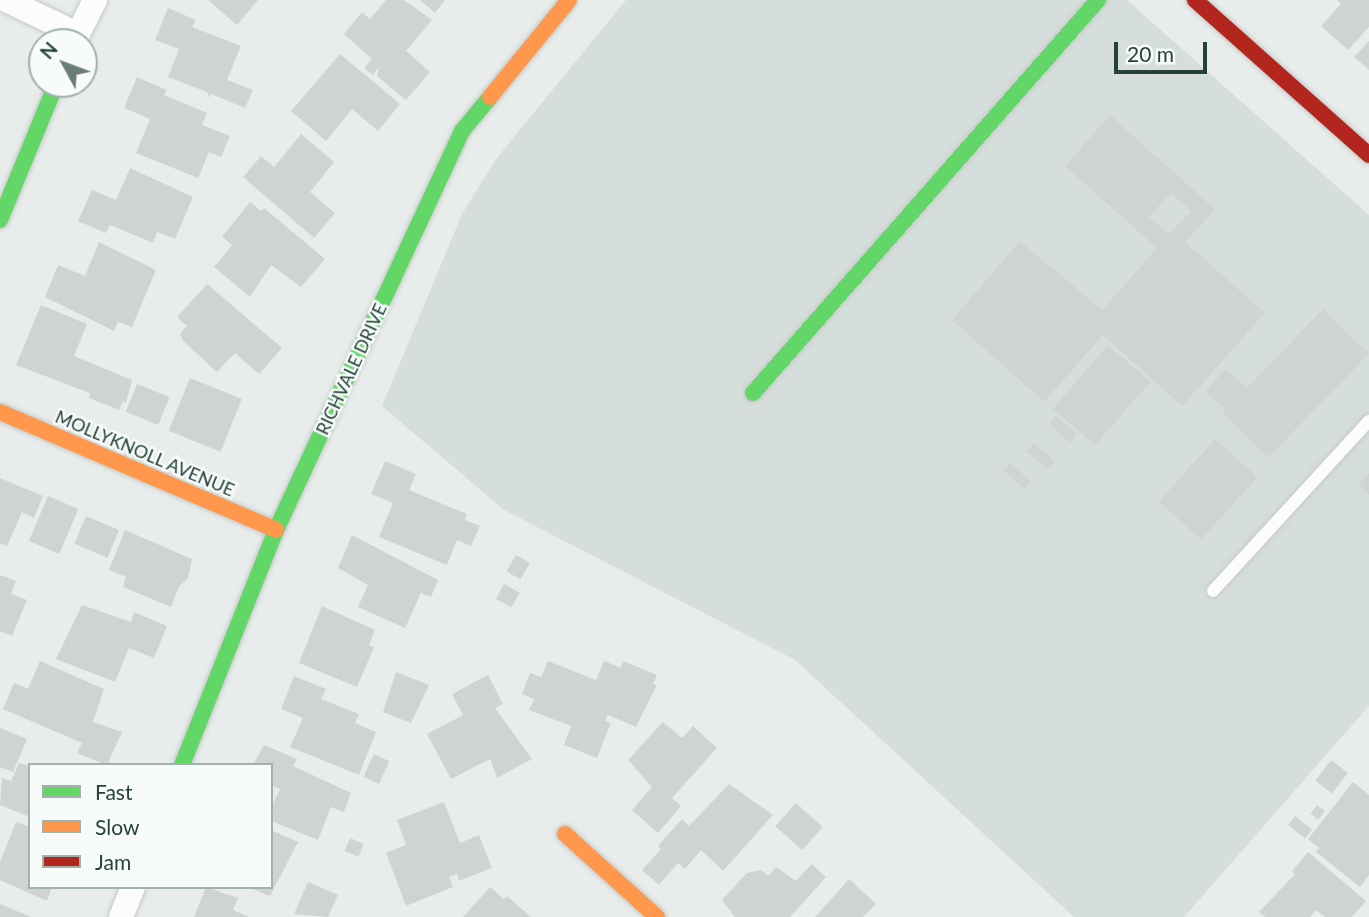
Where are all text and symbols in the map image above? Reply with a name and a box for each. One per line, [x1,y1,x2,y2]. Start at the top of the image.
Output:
north arrow [28,28,98,98]
scale bar [1117,28,1210,72]
text: N [35,37,62,63]
text: 20 m [1127,41,1174,66]
street label: RICHVALE DRIVE [311,300,391,438]
street label: MOLLYKNOLL AVENUE [52,405,238,501]
legend [28,763,273,889]
text: Fast [95,779,132,804]
text: Slow [95,814,139,839]
text: Jam [95,849,131,874]

